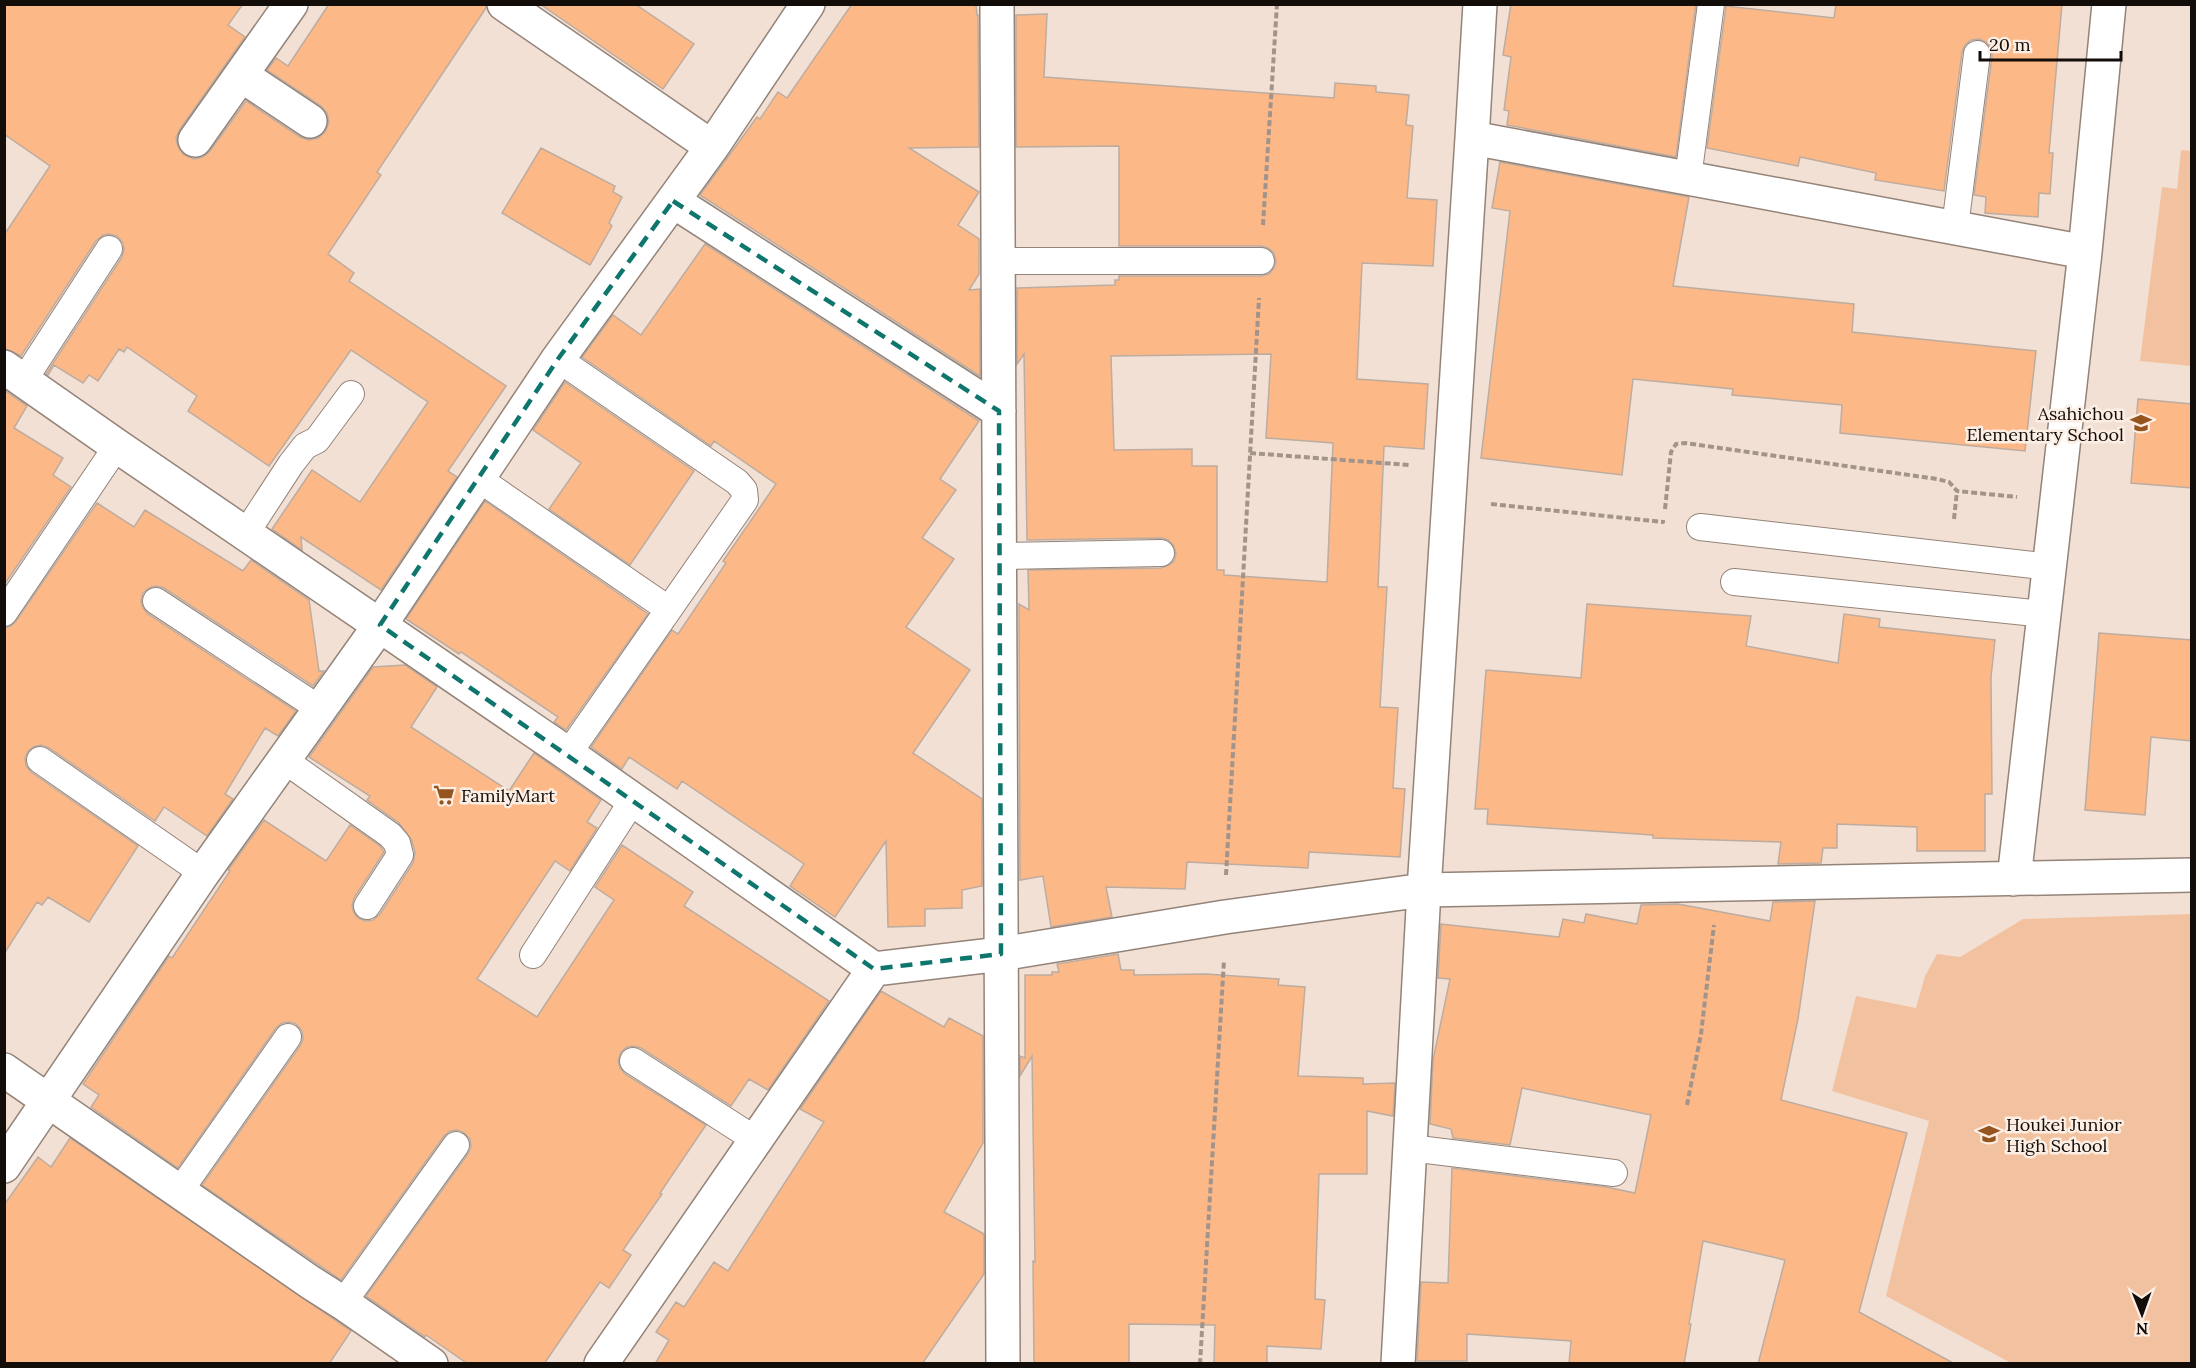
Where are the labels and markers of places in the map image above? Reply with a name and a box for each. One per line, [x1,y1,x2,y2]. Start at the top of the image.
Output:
place label: Asahichou Elementary School [1966,402,2124,446]
school or university icon: Asahichou Elementary School [2129,411,2153,435]
supermarket icon: FamilyMart [432,783,456,807]
place label: FamilyMart [461,784,555,807]
place label: Houkei Junior High School [2006,1113,2122,1157]
school or university icon: Houkei Junior High School [1977,1122,2001,1146]

